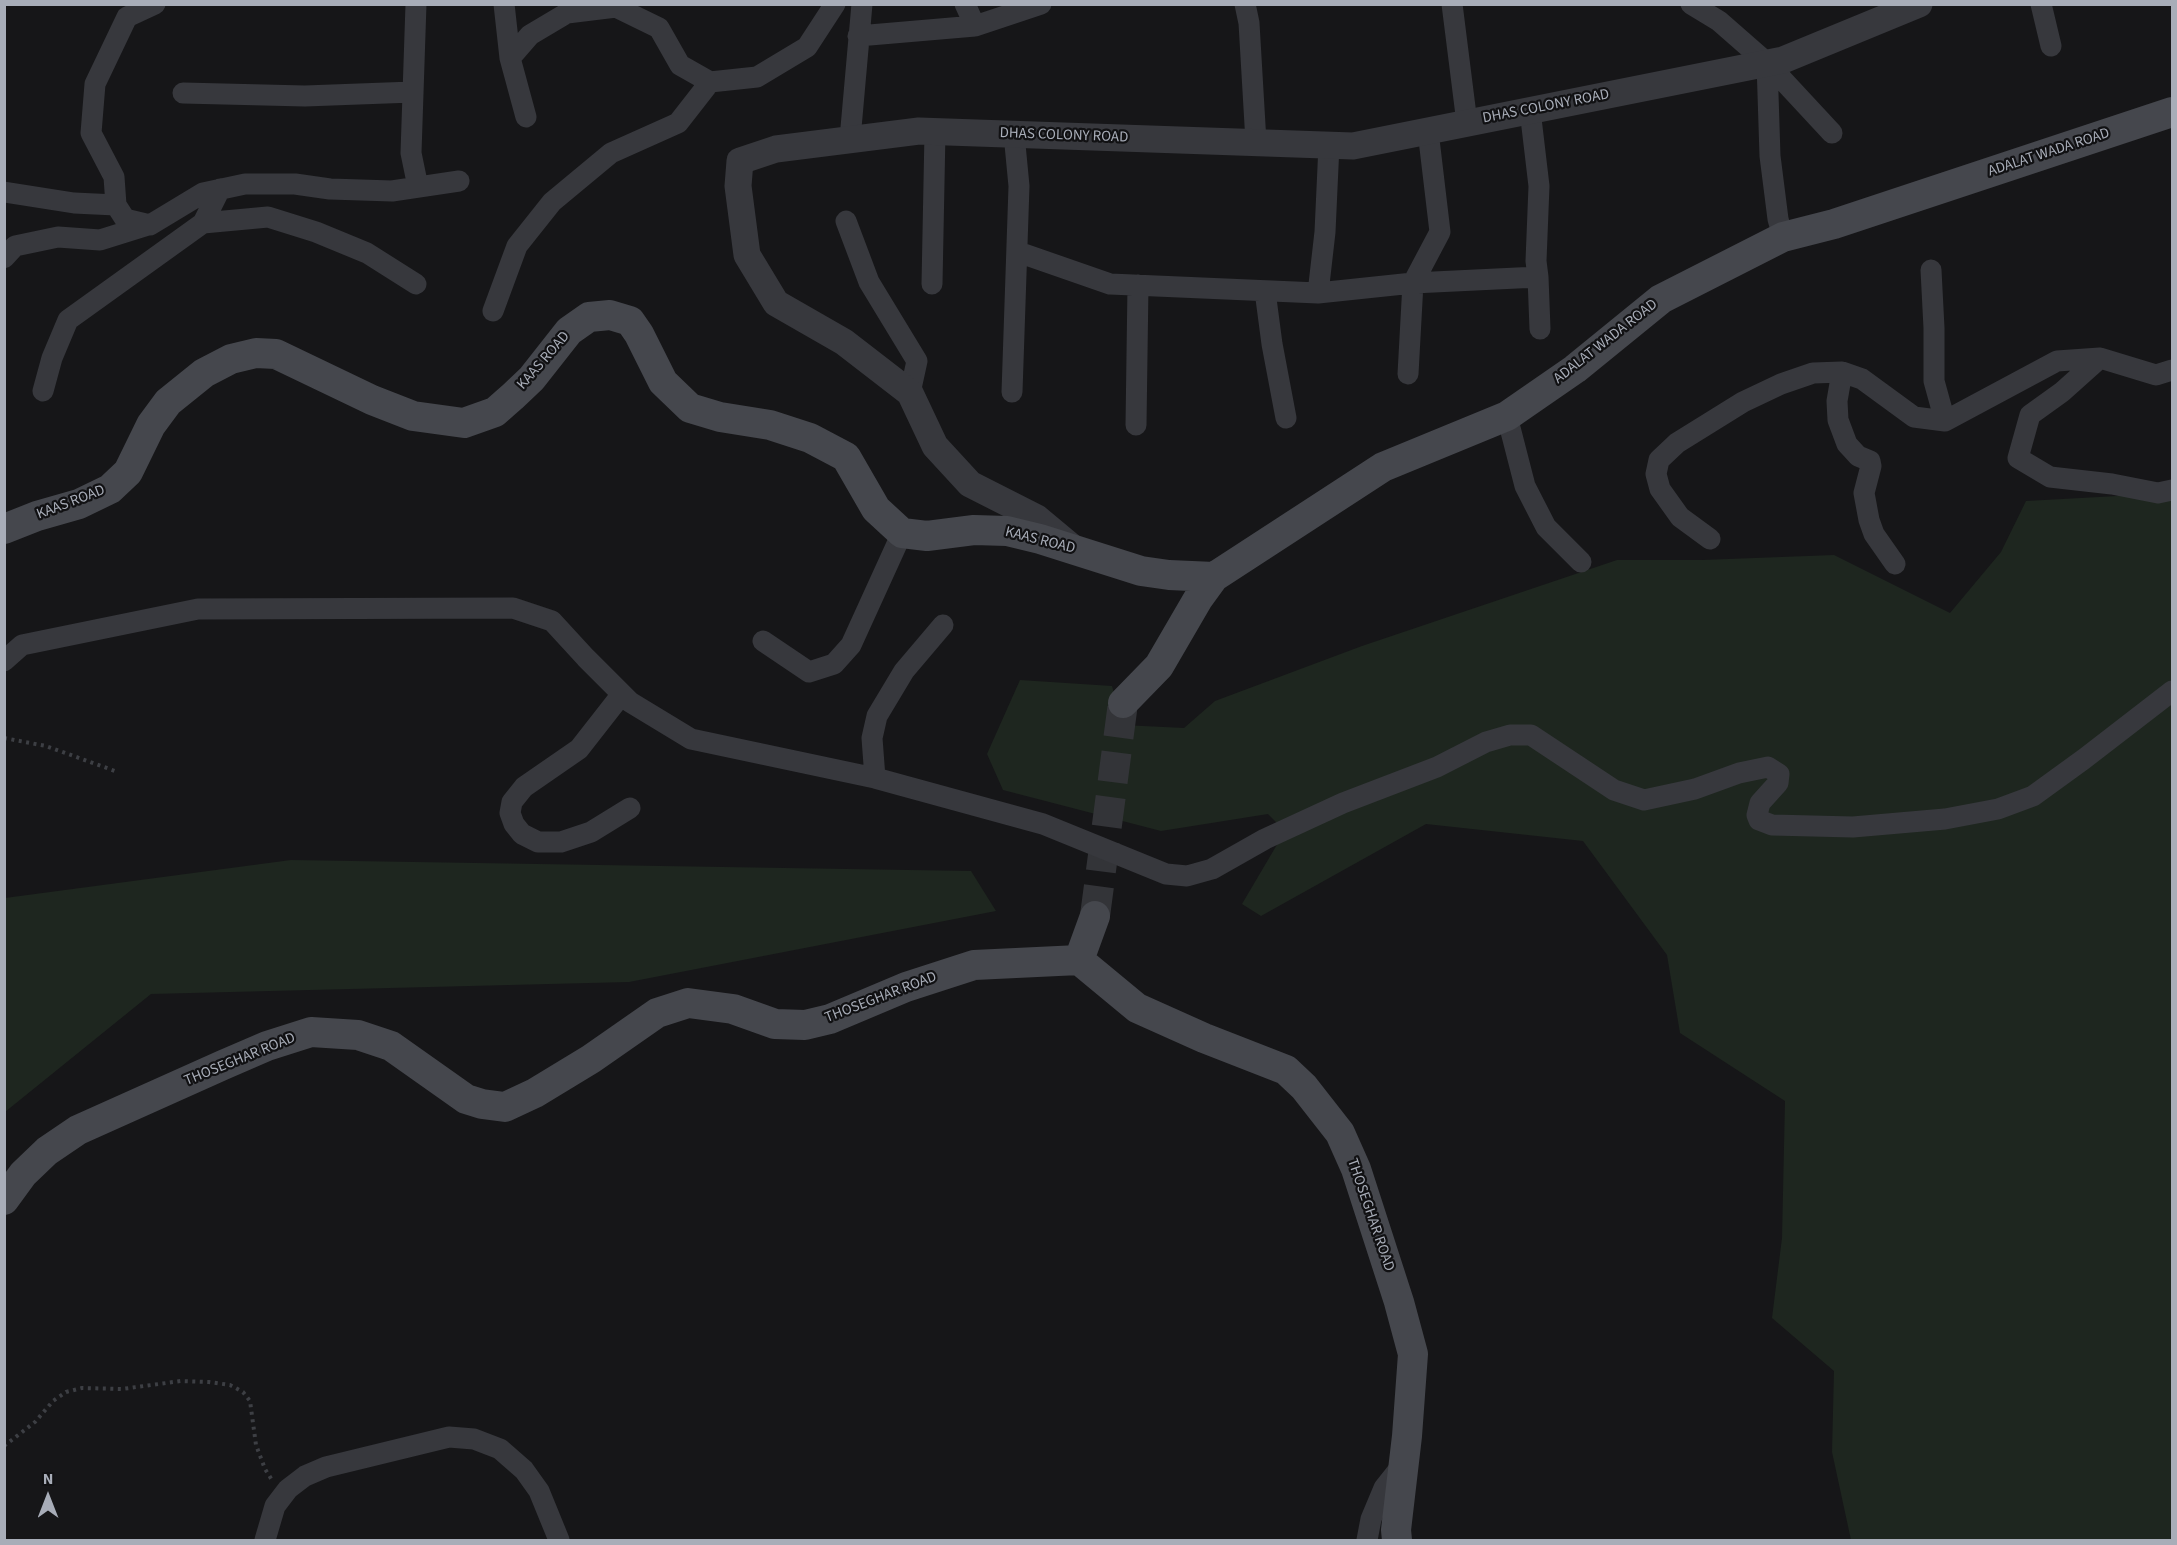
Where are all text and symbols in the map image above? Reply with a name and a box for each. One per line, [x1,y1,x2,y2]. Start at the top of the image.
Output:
street label: DHAS COLONY ROAD [1481,86,1611,128]
street label: DHAS COLONY ROAD [999,125,1129,147]
street label: ADALAT WADA ROAD [1986,125,2112,181]
street label: ADALAT WADA ROAD [1550,296,1662,388]
street label: KAAS ROAD [514,328,574,394]
street label: KAAS ROAD [34,482,108,524]
street label: KAAS ROAD [1003,524,1077,558]
street label: THOSEGHAR ROAD [823,968,939,1028]
street label: THOSEGHAR ROAD [182,1030,298,1090]
street label: THOSEGHAR ROAD [1342,1156,1398,1274]
north arrow [18,1467,78,1527]
text: N [43,1468,53,1490]

